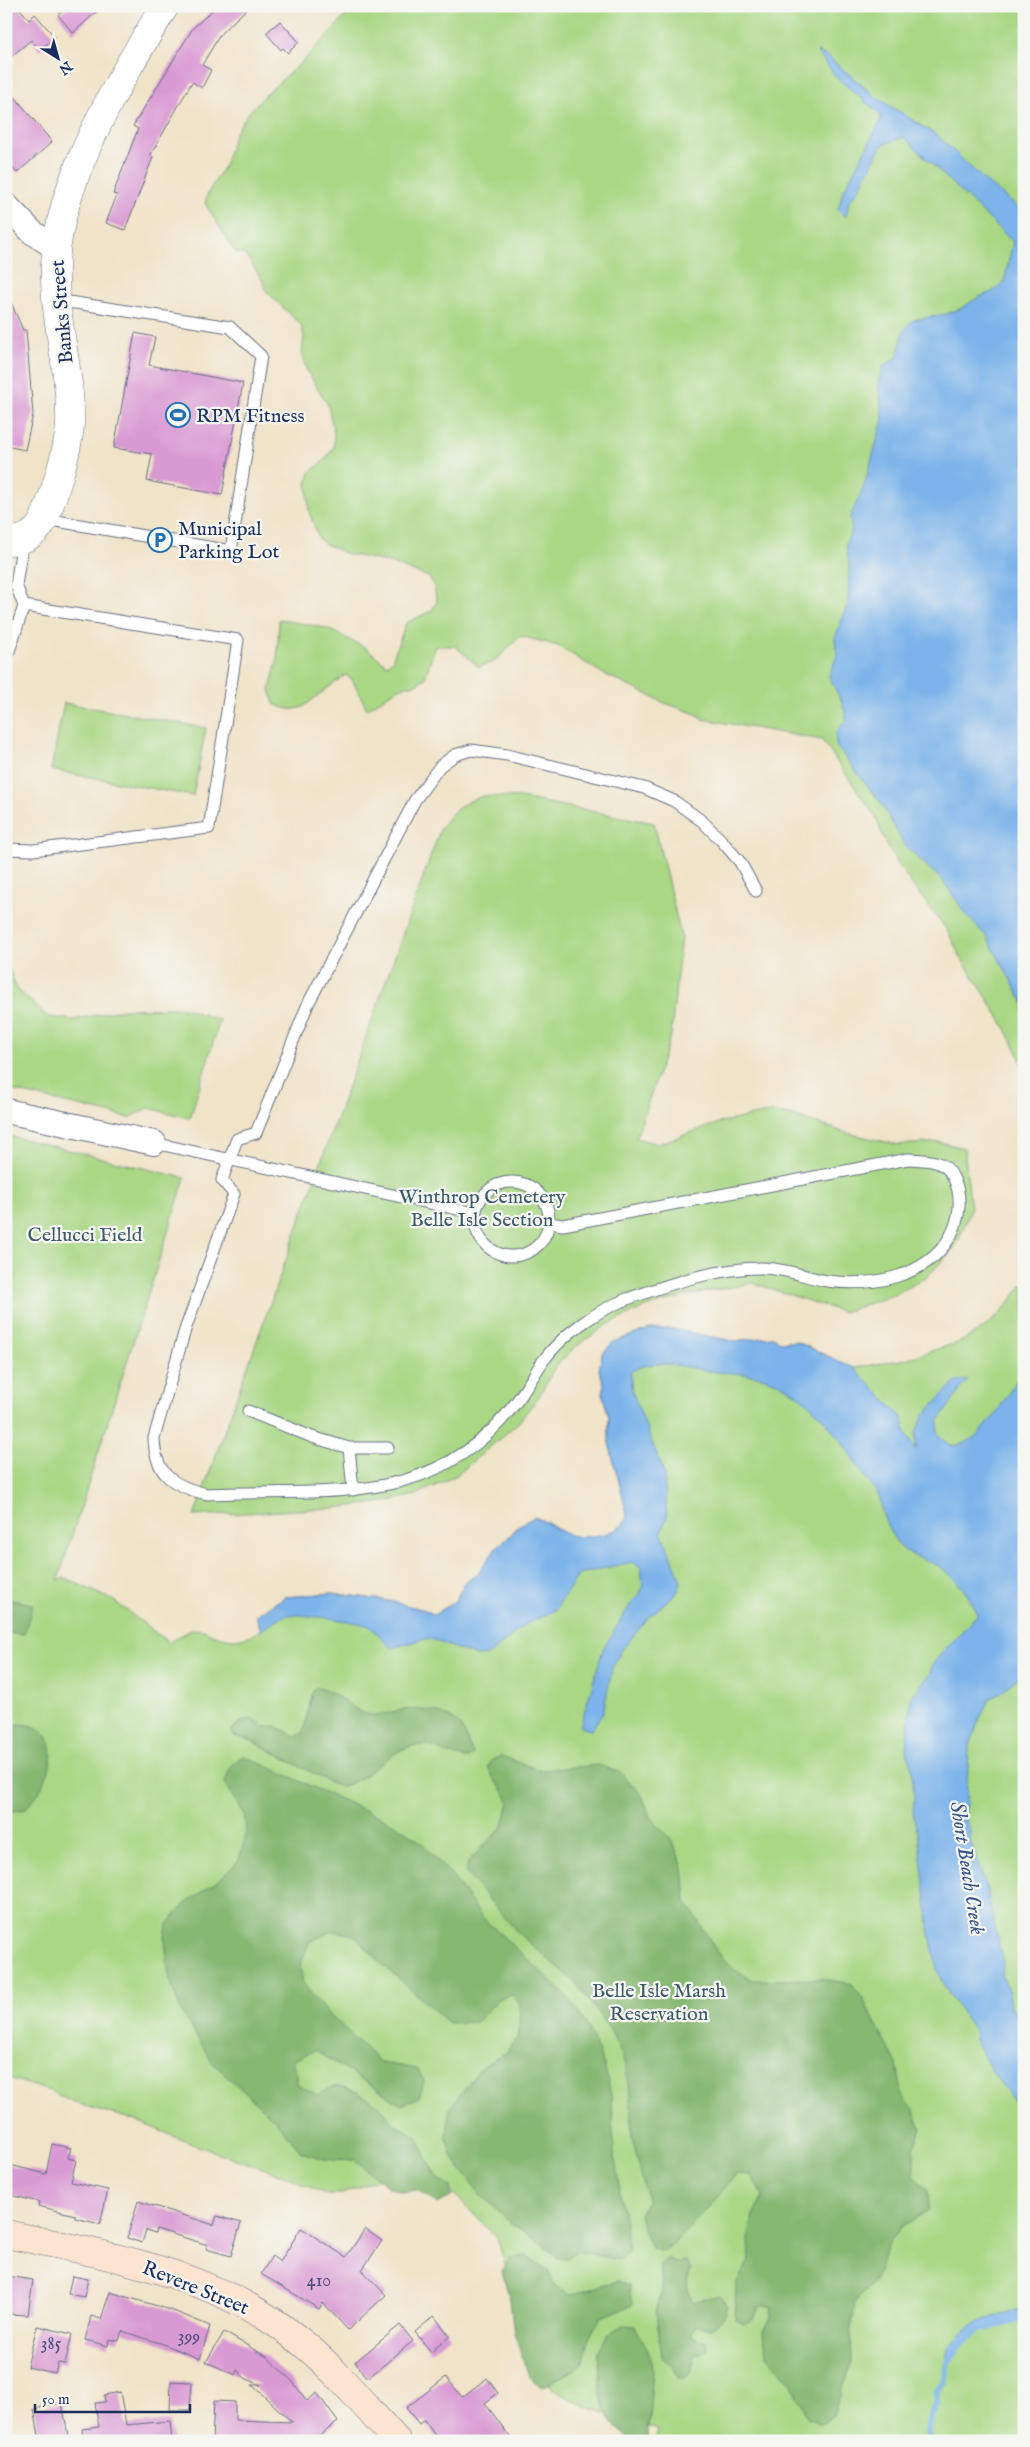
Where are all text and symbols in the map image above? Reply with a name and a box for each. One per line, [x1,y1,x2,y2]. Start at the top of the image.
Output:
north arrow [32,32,82,82]
text: N [55,56,76,78]
street label: Banks Street [45,259,79,365]
sports icon: RPM Fitness [165,402,191,428]
place label: RPM Fitness [196,404,305,429]
place label: Municipal Parking Lot [178,517,279,565]
parking icon: Municipal Parking Lot [147,527,173,553]
park label: Winthrop Cemetery Belle Isle Section [398,1185,566,1233]
park label: Cellucci Field [28,1223,143,1248]
water label: Short Beach Creek [943,1800,990,1937]
park label: Belle Isle Marsh Reservation [592,1979,726,2027]
street label: Revere Street [138,2256,253,2321]
house number: 410 [307,2270,331,2293]
house number: 399 [178,2326,200,2349]
house number: 385 [41,2333,62,2356]
scale bar [35,2382,190,2414]
text: 50 m [42,2390,70,2409]

